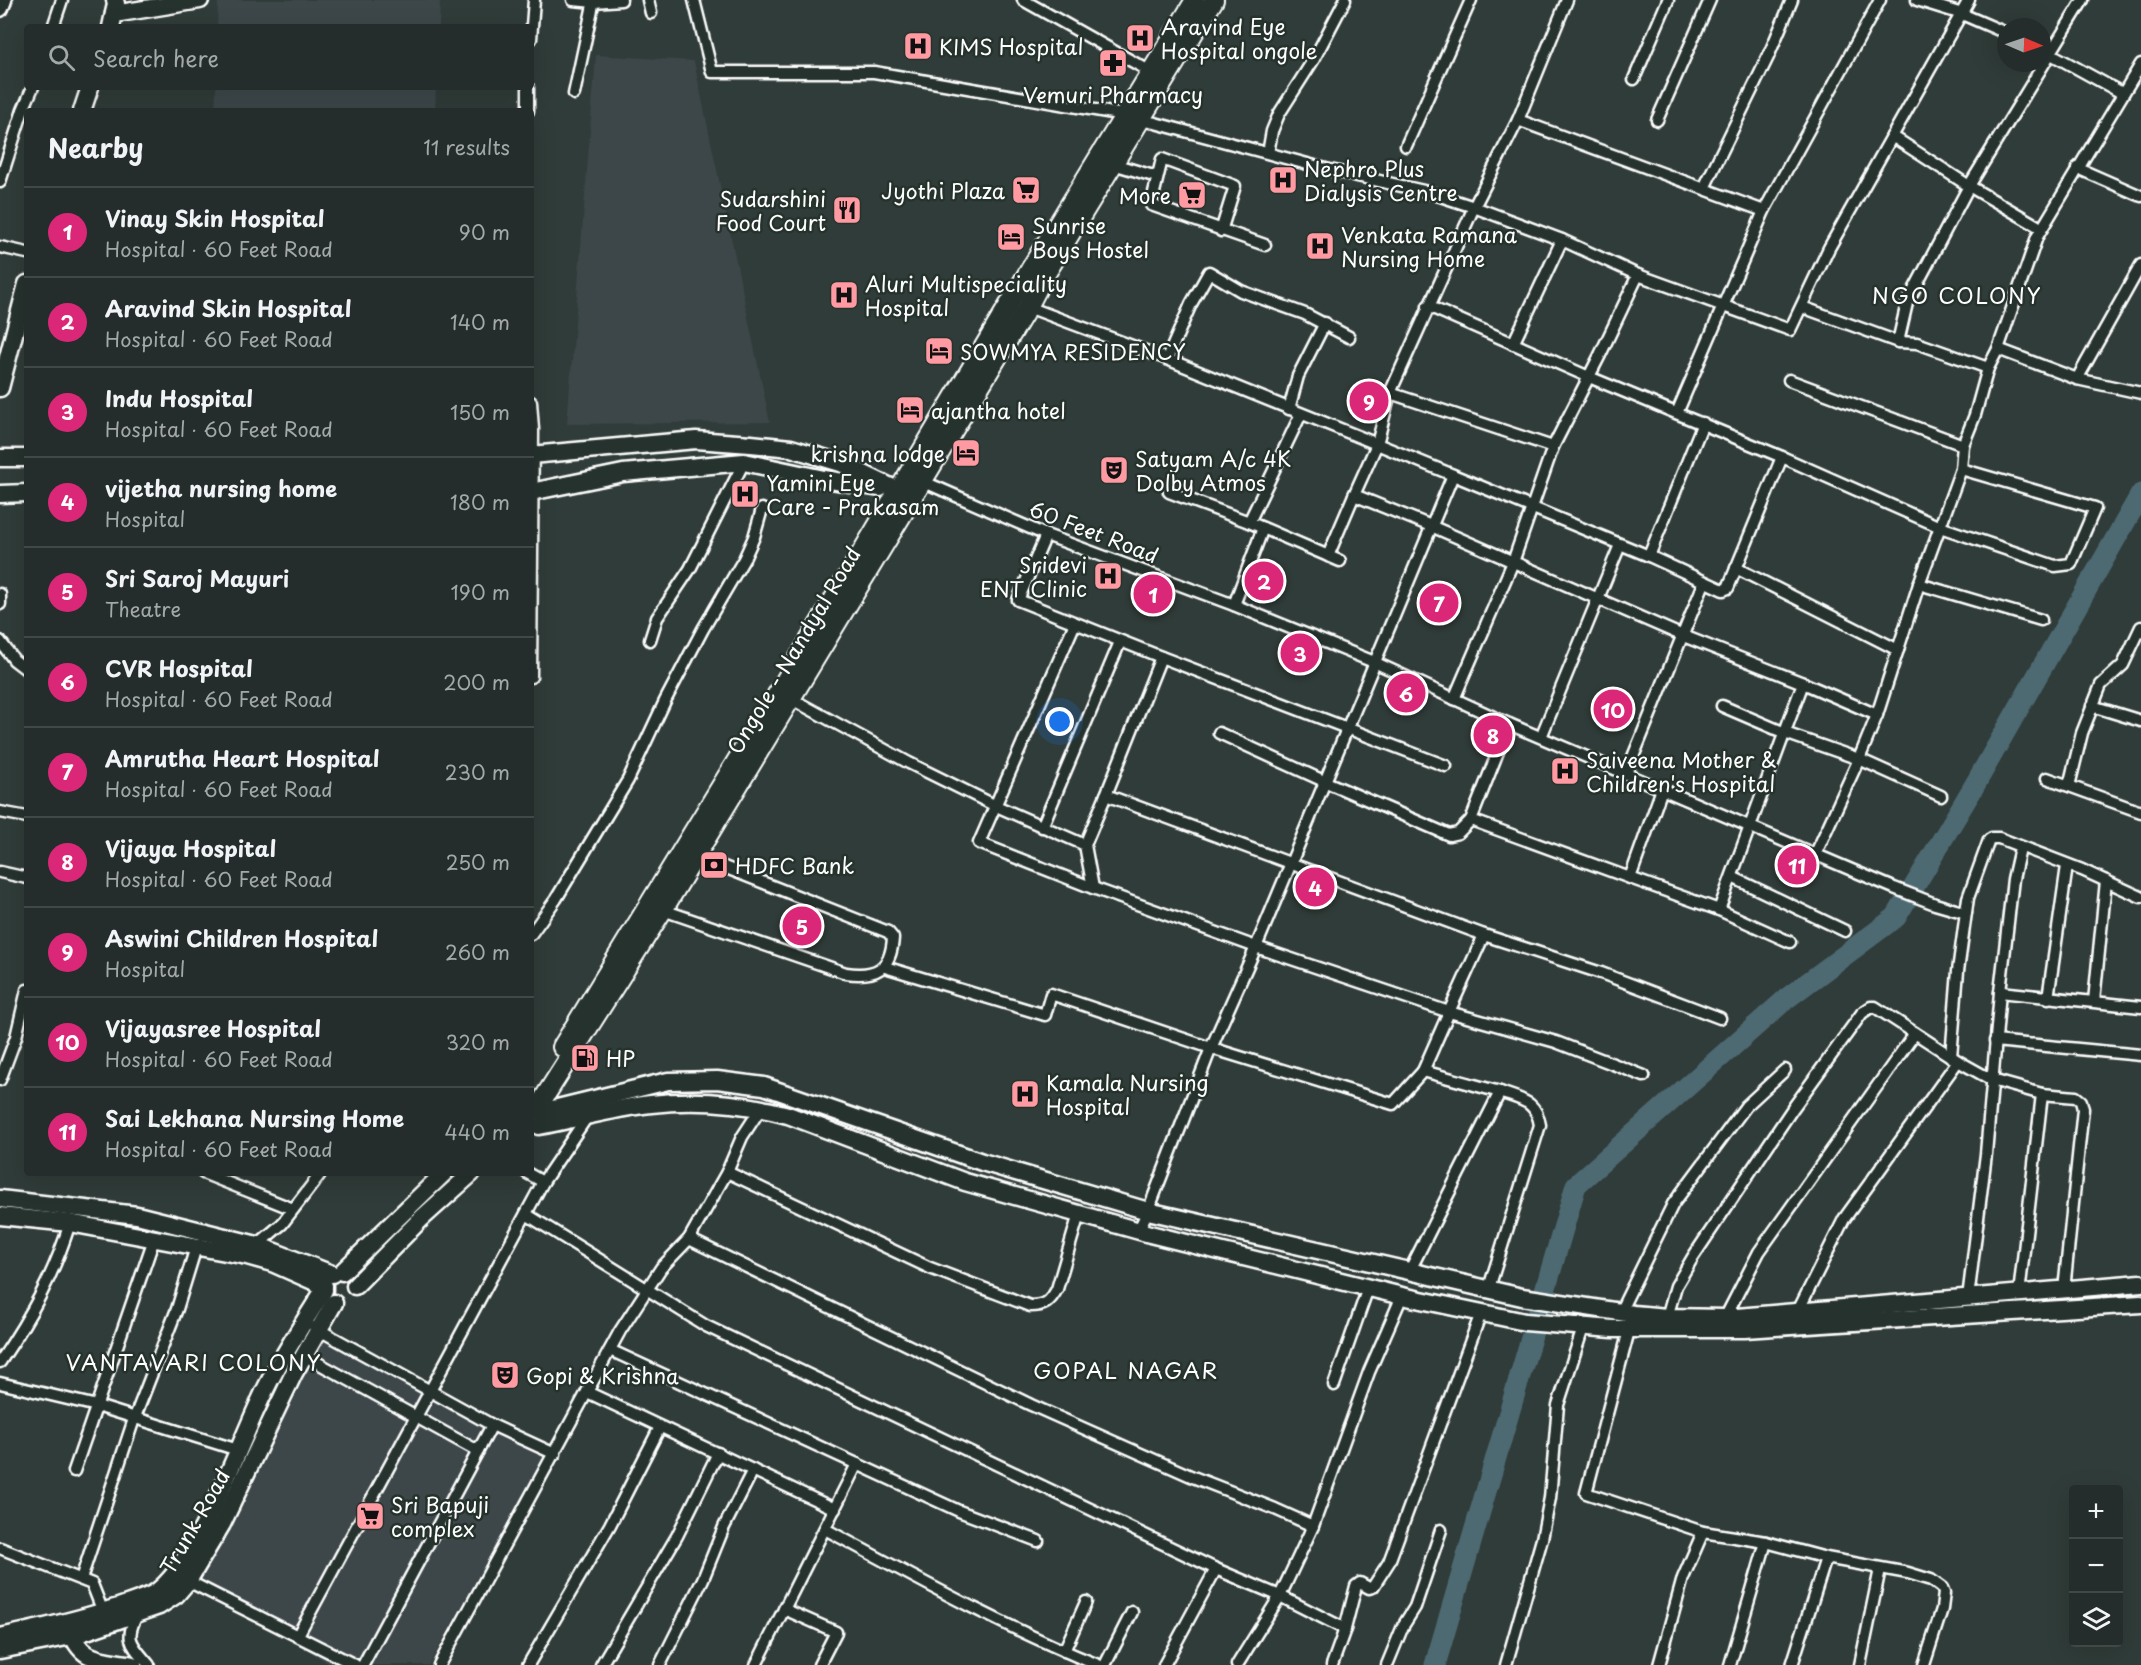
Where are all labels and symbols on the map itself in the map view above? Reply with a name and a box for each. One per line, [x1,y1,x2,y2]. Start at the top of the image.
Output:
place label: Aravind Eye Hospital ongole [1161,10,1318,66]
north arrow [1997,18,2051,72]
hospital icon: Aravind Eye Hospital ongole [1124,22,1156,54]
hospital icon: KIMS Hospital [902,30,934,62]
place label: KIMS Hospital [939,30,1083,62]
pharmacy icon: Vemuri Pharmacy [1097,47,1129,79]
place label: Vemuri Pharmacy [1023,78,1203,110]
place label: Nephro Plus Dialysis Centre [1304,152,1458,208]
hospital icon: Nephro Plus Dialysis Centre [1267,164,1299,196]
place label: Jyothi Plaza [881,174,1006,206]
supermarket icon: Jyothi Plaza [1010,174,1042,206]
place label: More [1119,179,1171,211]
supermarket icon: More [1176,179,1208,211]
place label: Sudarshini Food Court [715,182,826,238]
restaurant icon: Sudarshini Food Court [831,194,863,226]
place label: Sunrise Boys Hostel [1032,209,1149,265]
place label: Venkata Ramana Nursing Home [1341,218,1518,274]
hotel icon: Sunrise Boys Hostel [995,221,1027,253]
hospital icon: Venkata Ramana Nursing Home [1304,230,1336,262]
place label: Aluri Multispeciality Hospital [865,267,1067,323]
district label: NGO COLONY [1872,278,2042,311]
hospital icon: Aluri Multispeciality Hospital [828,279,860,311]
hotel icon: SOWMYA RESIDENCY [923,335,955,367]
place label: SOWMYA RESIDENCY [960,335,1186,367]
pin: 9 [1350,378,1388,424]
hotel icon: ajantha hotel [894,394,926,426]
place label: ajantha hotel [931,394,1066,426]
place label: krishna lodge [810,437,945,469]
hotel icon: krishna lodge [950,437,982,469]
place label: Satyam A/c 4K Dolby Atmos [1135,442,1291,498]
theatre icon: Satyam A/c 4K Dolby Atmos [1098,454,1130,486]
place label: Yamini Eye Care - Prakasam [766,466,939,522]
hospital icon: Yamini Eye Care - Prakasam [729,478,761,510]
street label: 60 Feet Road [1025,492,1163,570]
street label: Ongole - Nandyal Road [718,540,868,760]
place label: Sridevi ENT Clinic [980,548,1087,604]
pin: 2 [1244,558,1284,604]
hospital icon: Sridevi ENT Clinic [1092,560,1124,592]
pin: 1 [1134,572,1172,616]
pin: 7 [1420,580,1458,626]
pin: 3 [1280,630,1320,676]
pin: 6 [1386,670,1426,716]
pin: 10 [1594,686,1632,732]
your location [1045,707,1074,736]
pin: 8 [1474,712,1512,758]
place label: Saiveena Mother & Children's Hospital [1586,743,1777,799]
hospital icon: Saiveena Mother & Children's Hospital [1549,755,1581,787]
pin: 11 [1778,842,1816,888]
bank icon: HDFC Bank [698,849,730,881]
place label: HDFC Bank [735,849,854,881]
pin: 4 [1296,864,1334,910]
pin: 5 [782,904,822,948]
fuel station icon: HP [569,1042,601,1074]
place label: HP [606,1042,635,1074]
place label: Kamala Nursing Hospital [1046,1066,1209,1122]
hospital icon: Kamala Nursing Hospital [1009,1078,1041,1110]
district label: VANTAVARI COLONY [66,1345,322,1378]
district label: GOPAL NAGAR [1033,1353,1219,1386]
theatre icon: Gopi & Krishna [489,1359,521,1391]
place label: Gopi & Krishna [526,1359,679,1391]
street label: Trunk Road [151,1462,237,1580]
place label: Sri Bapuji complex [391,1488,489,1544]
supermarket icon: Sri Bapuji complex [354,1500,386,1532]

